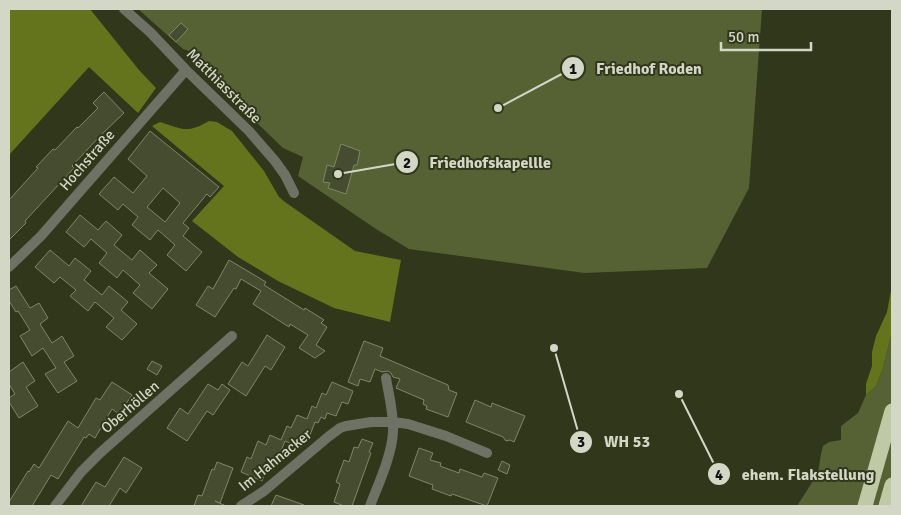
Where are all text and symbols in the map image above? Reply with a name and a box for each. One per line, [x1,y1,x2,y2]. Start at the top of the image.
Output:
scale bar [721,20,811,52]
text: 50 m [728,28,759,46]
street label: Matthiasstraße [183,45,265,127]
callout: Friedhof Roden [561,53,711,84]
text: Friedhof Roden [596,59,702,79]
text: 1 [569,60,577,78]
street label: Hochstraße [56,126,118,194]
callout: Friedhofskapellle [394,147,561,178]
text: Friedhofskapellle [429,153,551,173]
text: 2 [403,154,411,172]
street label: Oberhöllen [97,377,163,437]
street label: Im Hahnacker [235,425,315,495]
callout: WH 53 [568,426,660,457]
text: WH 53 [604,432,650,452]
text: 3 [577,433,585,451]
callout: ehem. Flakstellung [707,459,884,490]
text: ehem. Flakstellung [742,465,875,485]
text: 4 [715,466,723,484]

